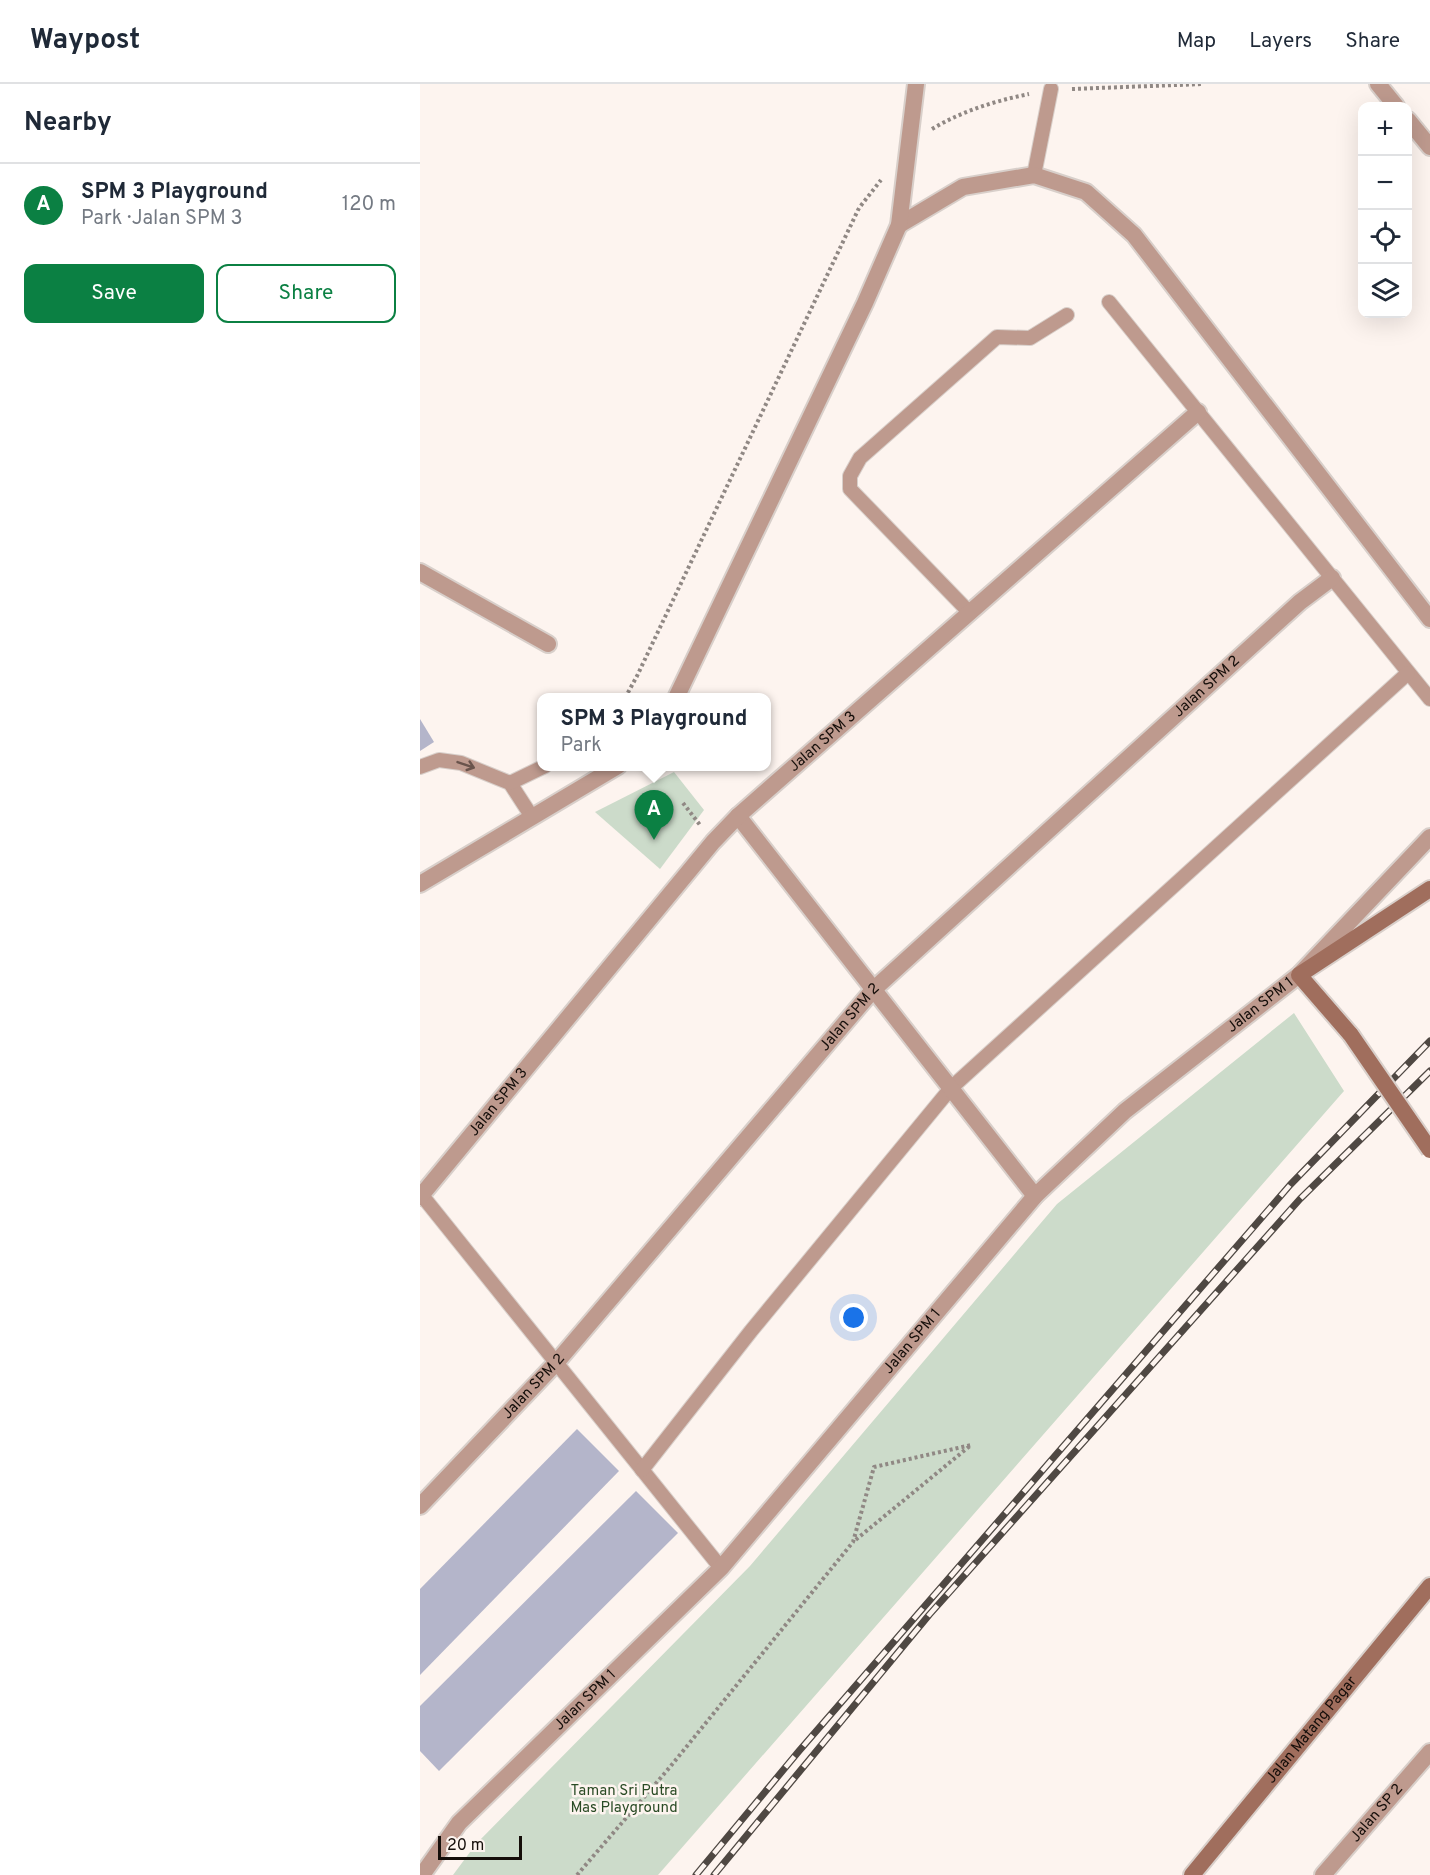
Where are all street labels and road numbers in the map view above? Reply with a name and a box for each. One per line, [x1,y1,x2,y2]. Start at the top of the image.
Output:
street label: Jalan SPM 2 [1170,652,1244,722]
street label: Jalan SPM 3 [785,707,860,776]
street label: Jalan SPM 1 [1223,973,1298,1037]
street label: Jalan SPM 2 [816,979,884,1055]
street label: Jalan SPM 3 [464,1064,532,1140]
street label: Jalan SPM 1 [879,1305,945,1378]
street label: Jalan SPM 2 [498,1350,569,1423]
street label: Jalan SPM 1 [550,1665,620,1735]
street label: Jalan Matang Pagar [1262,1672,1361,1787]
street label: Jalan SP 2 [1346,1780,1407,1846]

